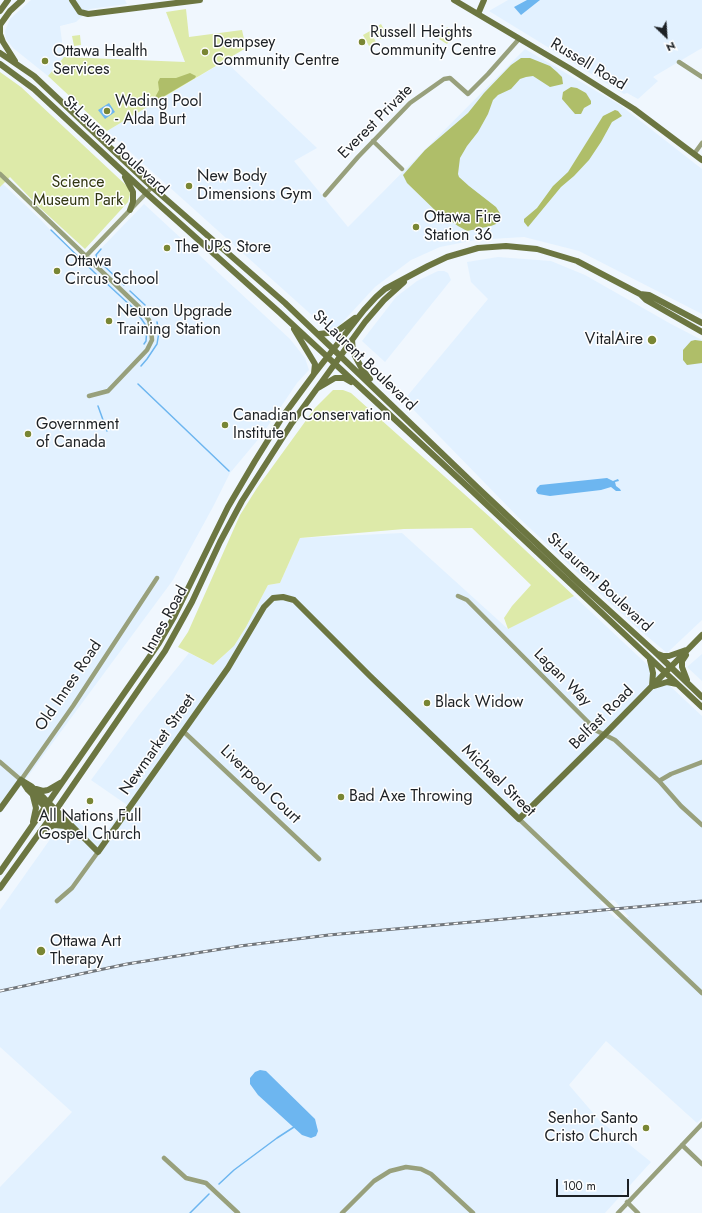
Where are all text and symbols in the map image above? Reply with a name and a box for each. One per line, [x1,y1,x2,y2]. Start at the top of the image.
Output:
north arrow [646,16,686,56]
place label: Russell Heights Community Centre [370,23,496,61]
place label: Dempsey Community Centre [213,33,339,71]
street label: Russell Road [547,35,629,95]
marker: Russell Heights Community Centre [357,37,367,47]
text: N [664,38,678,56]
place label: Ottawa Health Services [53,42,148,80]
marker: Dempsey Community Centre [200,47,210,57]
marker: Ottawa Health Services [40,56,50,66]
street label: Everest Private [335,81,417,163]
street label: St-Laurent Boulevard [58,92,172,200]
place label: Wading Pool - Alda Burt [115,92,202,130]
marker: Wading Pool - Alda Burt [102,106,112,116]
place label: New Body Dimensions Gym [197,167,312,205]
park label: Science Museum Park [33,173,123,211]
marker: New Body Dimensions Gym [184,181,194,191]
place label: Ottawa Fire Station 36 [424,208,501,246]
marker: Ottawa Fire Station 36 [411,222,421,232]
place label: The UPS Store [175,238,271,258]
marker: The UPS Store [162,243,172,253]
place label: Ottawa Circus School [65,252,159,290]
marker: Ottawa Circus School [52,266,62,276]
place label: Neuron Upgrade Training Station [117,302,232,340]
street label: St-Laurent Boulevard [308,307,420,415]
marker: Neuron Upgrade Training Station [104,316,114,326]
place label: VitalAire [585,330,643,350]
marker: VitalAire [646,334,658,346]
place label: Canadian Conservation Institute [233,406,391,444]
place label: Government of Canada [36,415,119,453]
marker: Canadian Conservation Institute [220,420,230,430]
marker: Government of Canada [23,429,33,439]
street label: St-Laurent Boulevard [542,529,656,637]
street label: Innes Road [139,583,193,657]
street label: Old Innes Road [32,637,106,735]
street label: Lagan Way [529,645,595,711]
street label: Belfast Road [566,682,638,754]
street label: Newmarket Street [116,691,200,799]
place label: Black Widow [435,693,523,713]
marker: Black Widow [422,698,432,708]
street label: Michael Street [457,741,539,821]
street label: Liverpool Court [216,742,304,828]
place label: Bad Axe Throwing [349,787,473,807]
marker: Bad Axe Throwing [336,792,346,802]
marker: All Nations Full Gospel Church [85,796,95,806]
place label: All Nations Full Gospel Church [39,807,141,845]
place label: Ottawa Art Therapy [50,932,121,970]
marker: Ottawa Art Therapy [35,945,47,957]
place label: Senhor Santo Cristo Church [545,1109,638,1147]
marker: Senhor Santo Cristo Church [641,1123,651,1133]
scale bar [558,1171,631,1197]
text: 100 m [563,1177,596,1195]

